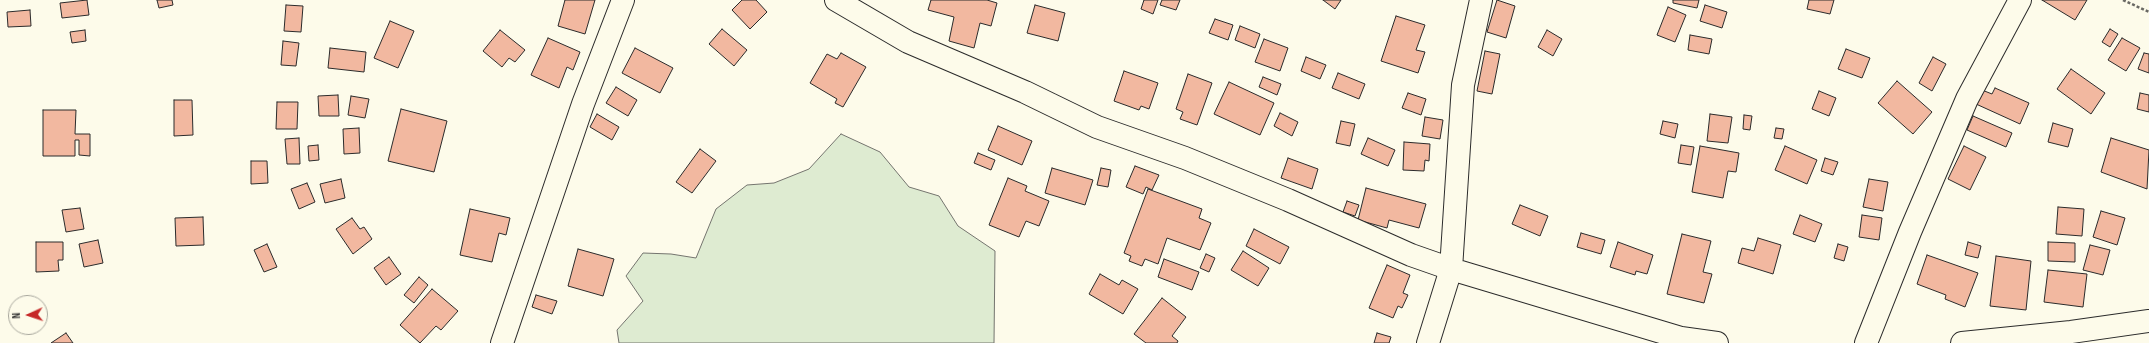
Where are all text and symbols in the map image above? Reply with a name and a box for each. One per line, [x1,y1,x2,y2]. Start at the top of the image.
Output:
north arrow [8,295,48,335]
text: N [10,312,23,319]

